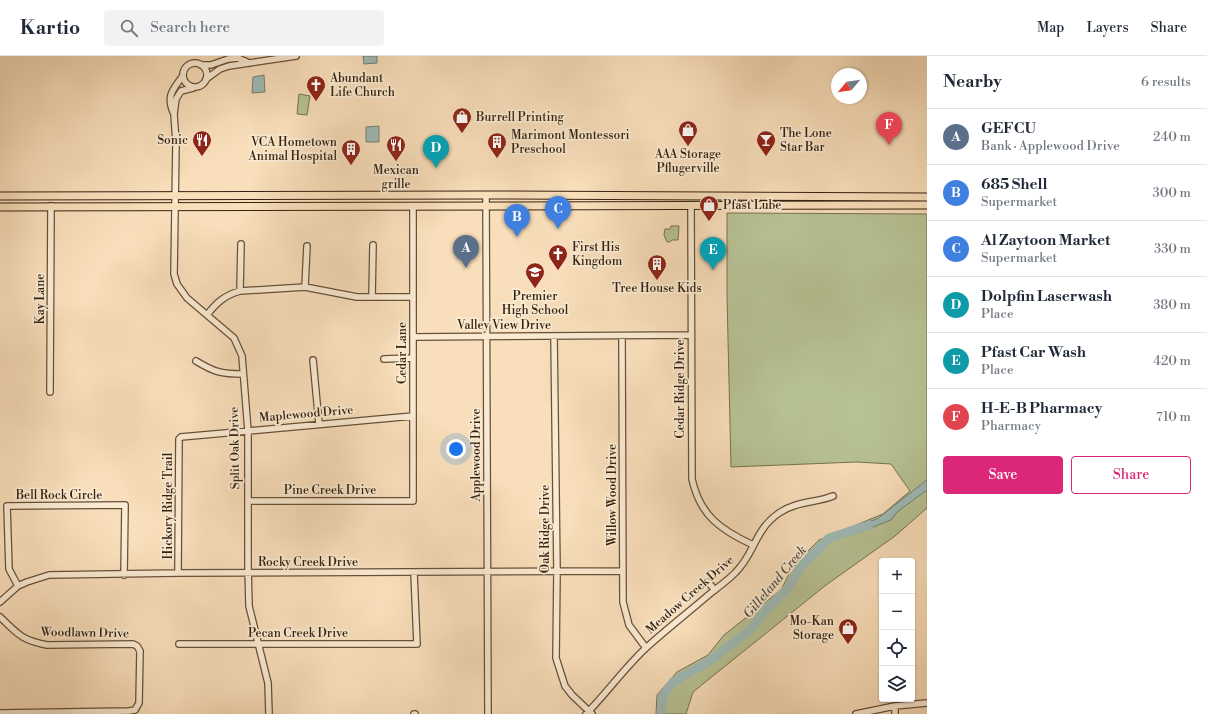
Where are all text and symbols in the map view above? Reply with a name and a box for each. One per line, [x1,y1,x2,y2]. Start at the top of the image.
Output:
search box [104,10,384,46]
text: Kartio [20,16,80,40]
icon: search [118,17,140,39]
text: Search here [150,18,230,37]
text: Map [1037,19,1064,37]
text: Layers [1086,19,1129,37]
text: Share [1151,19,1187,37]
north arrow [831,68,867,104]
place label: Abundant Life Church [329,71,395,100]
text: Nearby [943,71,1002,93]
church icon: Abundant Life Church [305,74,327,102]
text: 6 results [1141,74,1191,90]
shop icon: Burrell Printing [451,106,473,134]
place label: Burrell Printing [475,110,565,125]
pin: F [876,112,902,145]
shop icon: AAA Storage Pflugerville [677,119,699,147]
text: GEFCU [981,119,1036,138]
place label: The Lone Star Bar [780,126,832,155]
place label: Marimont Montessori Preschool [511,128,630,157]
restaurant icon: Sonic [191,129,213,157]
bar icon: The Lone Star Bar [755,129,777,157]
text: A [951,129,961,145]
text: 240 m [1153,129,1191,145]
building icon: Marimont Montessori Preschool [486,131,508,159]
place label: Sonic [157,133,188,148]
restaurant icon: Mexican grille [385,134,407,162]
place label: VCA Hometown Animal Hospital [248,135,337,164]
pin: D [423,135,449,168]
building icon: VCA Hometown Animal Hospital [340,138,362,166]
text: Bank · Applewood Drive [981,138,1120,154]
place label: AAA Storage Pflugerville [654,147,721,176]
place label: Mexican grille [373,163,419,192]
text: 685 Shell [981,175,1047,194]
text: B [951,185,961,201]
text: 300 m [1153,185,1191,201]
shop icon: Pfast Lube [698,194,720,222]
text: Supermarket [981,194,1057,210]
pin: C [545,196,571,229]
place label: Pfast Lube [723,198,781,213]
pin: B [504,204,530,237]
text: Al Zaytoon Market [981,231,1110,250]
pin: A [453,235,479,268]
pin: E [700,237,726,270]
place label: First His Kingdom [572,240,623,269]
text: C [951,241,961,257]
text: 330 m [1154,241,1191,257]
church icon: First His Kingdom [547,243,569,271]
text: Supermarket [981,250,1057,266]
building icon: Tree House Kids [646,253,668,281]
school or university icon: Premier High School [524,261,546,289]
street label: Kay Lane [33,274,48,324]
place label: Tree House Kids [612,281,702,296]
text: Dolpfin Laserwash [981,287,1112,306]
place label: Premier High School [502,289,569,318]
text: D [951,297,961,313]
text: 380 m [1153,297,1191,313]
text: Place [981,306,1013,322]
street label: Valley View Drive [456,318,551,333]
street label: Cedar Lane [395,322,410,384]
street label: Cedar Ridge Drive [673,339,688,439]
text: Pfast Car Wash [981,343,1086,362]
text: E [951,353,961,369]
text: 420 m [1153,353,1191,369]
text: Place [981,362,1013,378]
text: H-E-B Pharmacy [981,399,1102,418]
street label: Maplewood Drive [258,402,354,426]
street label: Split Oak Drive [227,407,243,489]
street label: Applewood Drive [469,408,484,503]
text: F [951,409,961,425]
text: 710 m [1156,409,1191,425]
text: Pharmacy [981,418,1041,434]
your location [446,439,466,459]
street label: Willow Wood Drive [605,444,620,547]
street label: Hickory Ridge Trail [161,452,176,559]
button: Save [943,456,1063,494]
button: Share [1071,456,1191,494]
street label: Pine Creek Drive [284,483,376,498]
street label: Oak Ridge Drive [538,485,553,573]
street label: Bell Rock Circle [15,488,102,503]
water label: Gilleland Creek [740,542,810,622]
street label: Meadow Creek Drive [643,553,737,637]
street label: Rocky Creek Drive [258,555,358,570]
map controls [879,558,915,702]
button: + [879,558,915,594]
button: − [879,594,915,630]
place label: Mo-Kan Storage [789,614,834,643]
shop icon: Mo-Kan Storage [837,617,859,645]
street label: Woodlawn Drive [40,625,129,641]
street label: Pecan Creek Drive [248,626,348,641]
button: locate [879,630,915,666]
button: layers [879,666,915,702]

